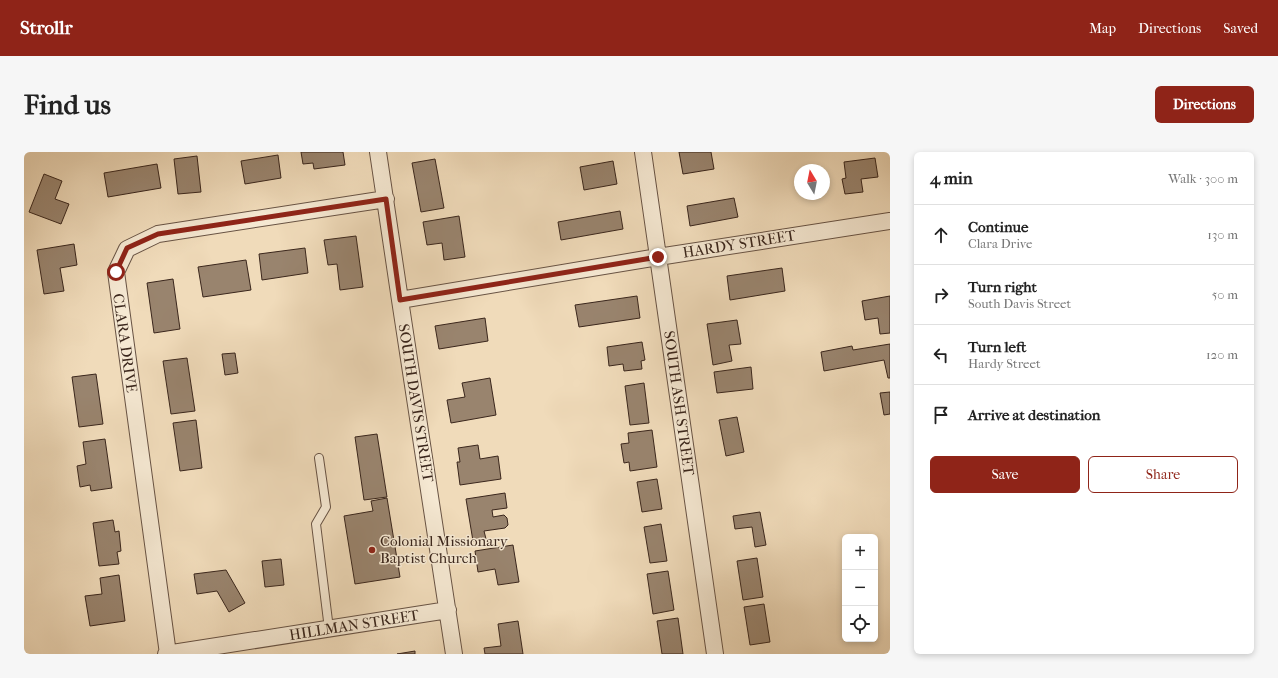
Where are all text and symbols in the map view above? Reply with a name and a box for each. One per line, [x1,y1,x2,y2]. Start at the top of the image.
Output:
text: Strollr [20,17,73,39]
text: Map [1089,20,1116,37]
text: Directions [1138,20,1201,37]
text: Saved [1223,20,1258,37]
button: Directions [1155,86,1254,123]
text: Find us [24,88,111,121]
north arrow [794,164,830,200]
text: 4 min [930,168,973,188]
text: Walk · 300 m [1168,171,1238,186]
text: Continue [968,218,1028,236]
icon: ahead [930,224,952,246]
street label: HARDY STREET [681,226,798,262]
text: 130 m [1207,227,1238,242]
text: Clara Drive [968,236,1032,251]
route end [649,248,667,266]
route start [107,263,125,281]
text: Turn right [968,278,1037,296]
icon: right [930,284,952,306]
text: 50 m [1212,287,1238,302]
street label: CLARA DRIVE [109,292,141,394]
text: South Davis Street [968,296,1071,311]
street label: SOUTH DAVIS STREET [395,323,438,484]
street label: SOUTH ASH STREET [660,330,698,477]
text: Turn left [968,338,1026,356]
icon: left [930,344,952,366]
text: 120 m [1206,347,1238,362]
text: Hardy Street [968,356,1041,371]
icon: arrive [930,404,952,426]
text: Arrive at destination [968,406,1100,424]
button: Save [930,456,1080,493]
button: Share [1088,456,1238,493]
place label: Colonial Missionary Baptist Church [380,532,509,567]
map controls [842,534,878,642]
button: + [842,534,878,570]
marker: Colonial Missionary Baptist Church [367,545,377,555]
button: − [842,570,878,606]
street label: HILLMAN STREET [288,606,421,644]
button: locate [842,606,878,642]

